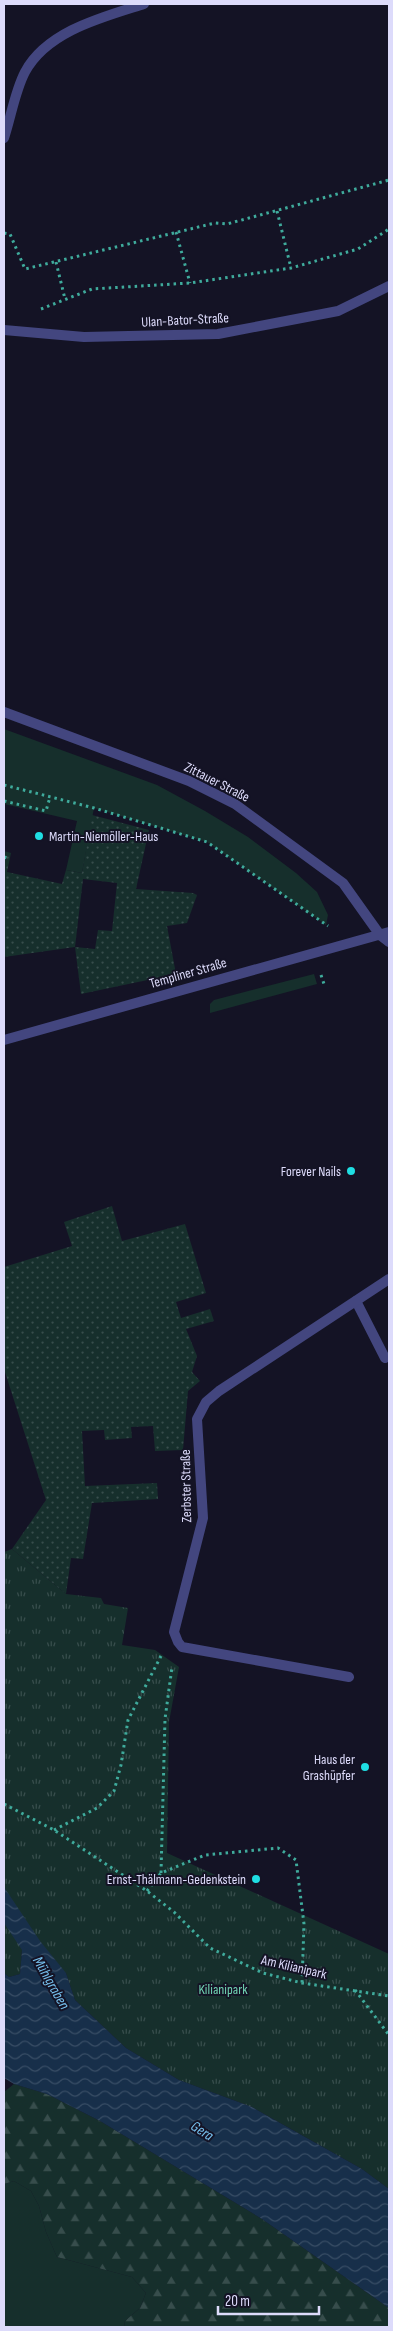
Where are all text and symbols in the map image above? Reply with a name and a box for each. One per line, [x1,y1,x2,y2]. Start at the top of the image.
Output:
street label: Ulan-Bator-Straße [141,309,229,331]
street label: Zittauer Straße [182,758,252,806]
place label: Martin-Niemöller-Haus [49,828,158,845]
marker: Martin-Niemöller-Haus [33,830,45,842]
street label: Templiner Straße [147,954,229,992]
place label: Forever Nails [281,1163,341,1180]
marker: Forever Nails [345,1165,357,1177]
street label: Zerbster Straße [177,1449,195,1523]
place label: Haus der Grashüpfer [303,1751,355,1784]
marker: Haus der Grashüpfer [359,1761,371,1773]
place label: Ernst-Thälmann-Gedenkstein [107,1871,246,1888]
marker: Ernst-Thälmann-Gedenkstein [250,1873,262,1885]
street label: Am Kilianipark [259,1951,329,1983]
water label: Mühlgraben [28,1953,74,2013]
park label: Kilianipark [199,1981,248,1998]
water label: Gera [187,2117,217,2145]
scale bar [218,2284,319,2316]
text: 20 m [225,2292,250,2311]

